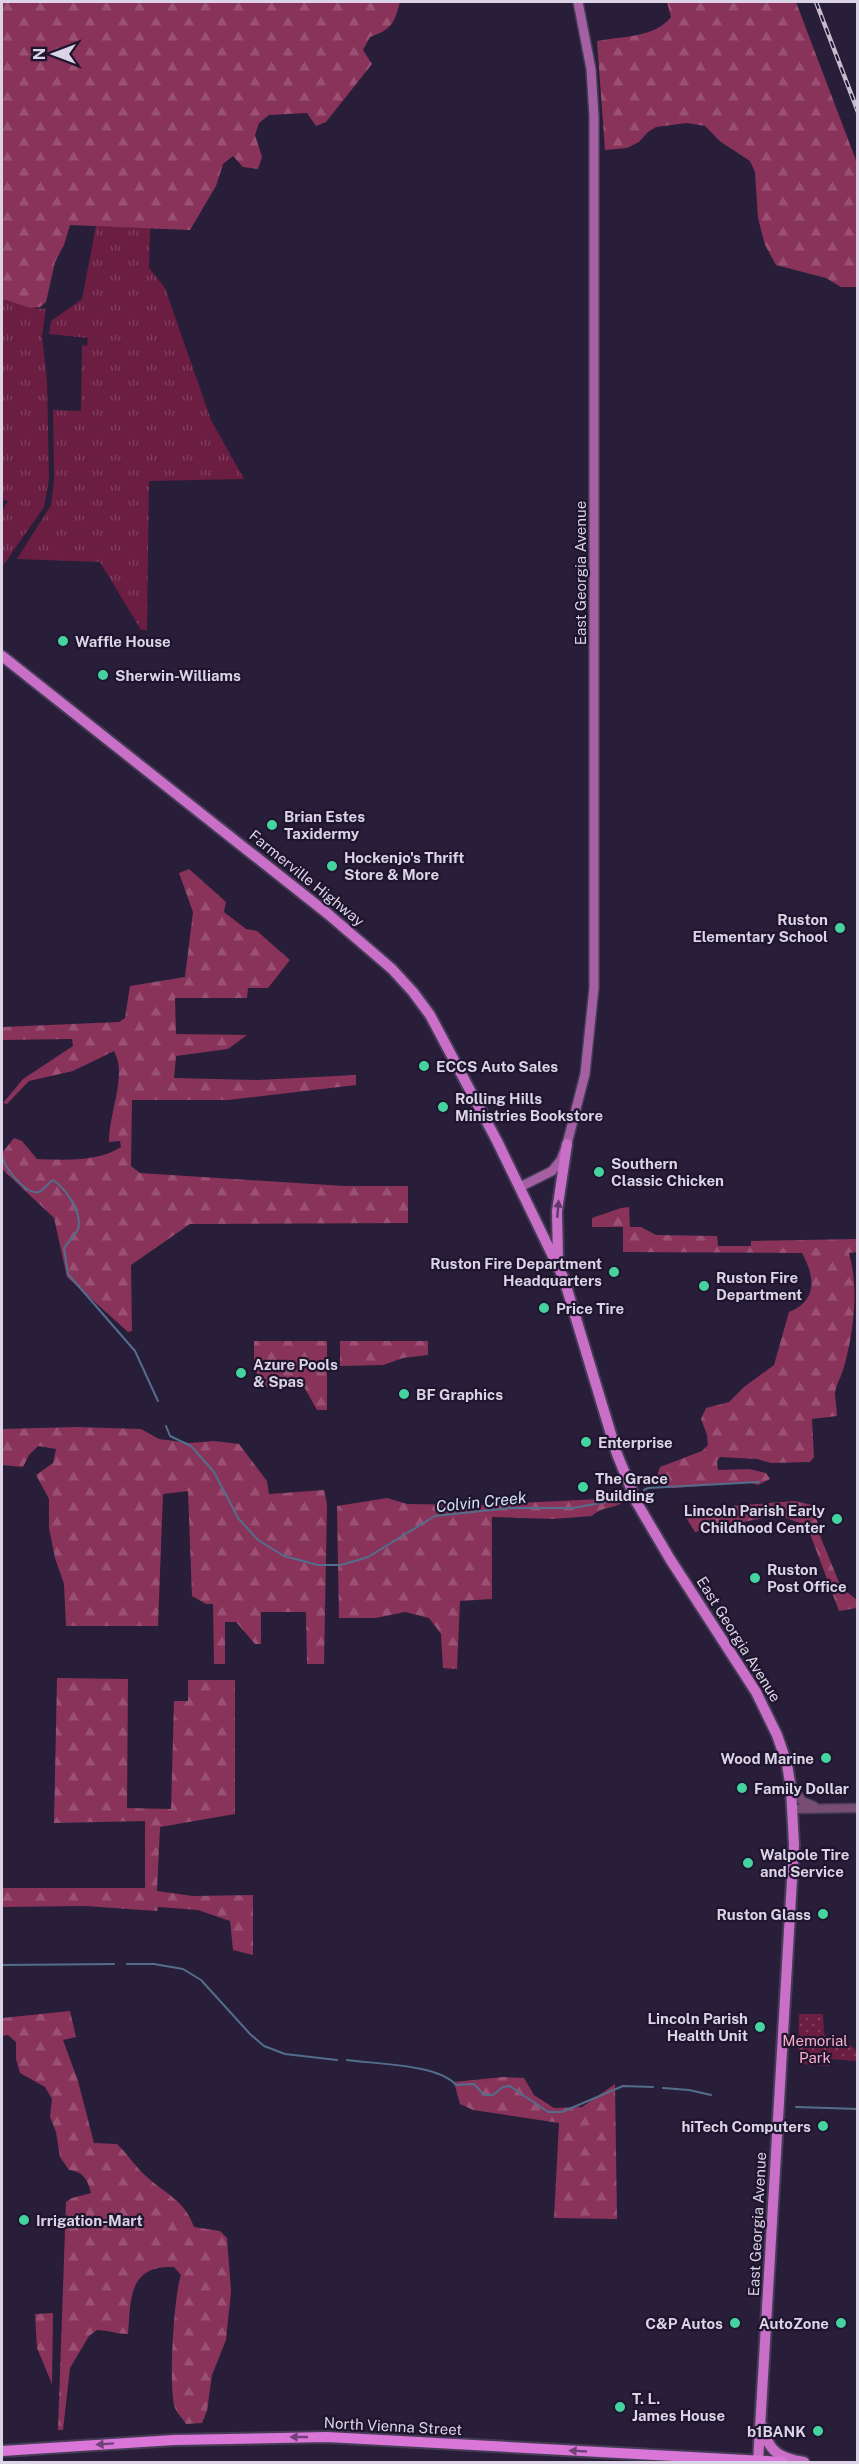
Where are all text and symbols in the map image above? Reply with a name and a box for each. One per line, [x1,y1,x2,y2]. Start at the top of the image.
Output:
north arrow [24,24,84,84]
text: N [30,48,49,60]
street label: East Georgia Avenue [572,501,589,645]
place label: Waffle House [75,633,171,650]
marker: Waffle House [56,634,70,648]
place label: Sherwin-Williams [115,667,241,684]
marker: Sherwin-Williams [96,668,110,682]
place label: Brian Estes Taxidermy [284,808,365,842]
marker: Brian Estes Taxidermy [265,818,279,832]
street label: Farmerville Highway [246,826,368,930]
place label: Hockenjo's Thrift Store & More [344,849,465,883]
marker: Hockenjo's Thrift Store & More [325,859,339,873]
place label: Ruston Elementary School [692,911,828,945]
marker: Ruston Elementary School [833,921,847,935]
place label: ECCS Auto Sales [436,1058,558,1075]
marker: ECCS Auto Sales [417,1059,431,1073]
place label: Rolling Hills Ministries Bookstore [455,1090,603,1124]
marker: Rolling Hills Ministries Bookstore [436,1100,450,1114]
place label: Southern Classic Chicken [611,1155,724,1189]
marker: Southern Classic Chicken [592,1165,606,1179]
one-way arrow [553,1199,563,1218]
place label: Ruston Fire Department Headquarters [430,1255,602,1289]
marker: Ruston Fire Department Headquarters [607,1265,621,1279]
place label: Ruston Fire Department [716,1269,802,1303]
marker: Ruston Fire Department [697,1279,711,1293]
place label: Price Tire [556,1300,624,1317]
marker: Price Tire [537,1301,551,1315]
place label: Azure Pools & Spas [253,1356,338,1390]
marker: Azure Pools & Spas [234,1366,248,1380]
place label: BF Graphics [416,1386,503,1403]
marker: BF Graphics [397,1387,411,1401]
place label: Enterprise [598,1434,673,1451]
marker: Enterprise [579,1435,593,1449]
place label: The Grace Building [595,1470,668,1504]
marker: The Grace Building [576,1480,590,1494]
water label: Colvin Creek [435,1488,528,1516]
place label: Lincoln Parish Early Childhood Center [684,1502,826,1536]
marker: Lincoln Parish Early Childhood Center [830,1512,844,1526]
place label: Ruston Post Office [767,1561,847,1595]
marker: Ruston Post Office [748,1571,762,1585]
street label: East Georgia Avenue [694,1573,784,1705]
place label: Wood Marine [721,1750,814,1767]
marker: Wood Marine [819,1751,833,1765]
place label: Family Dollar [754,1780,849,1797]
marker: Family Dollar [735,1781,749,1795]
place label: Walpole Tire and Service [760,1846,849,1880]
marker: Walpole Tire and Service [741,1856,755,1870]
place label: Ruston Glass [717,1906,811,1923]
marker: Ruston Glass [816,1907,830,1921]
place label: Lincoln Parish Health Unit [647,2010,748,2044]
marker: Lincoln Parish Health Unit [753,2020,767,2034]
park label: Memorial Park [782,2032,848,2066]
place label: hiTech Computers [681,2118,811,2135]
marker: hiTech Computers [816,2119,830,2133]
street label: East Georgia Avenue [745,2151,769,2297]
place label: Irrigation-Mart [36,2212,143,2229]
marker: Irrigation-Mart [17,2213,31,2227]
place label: C&P Autos [645,2315,723,2332]
place label: AutoZone [759,2315,829,2332]
marker: C&P Autos [728,2316,742,2330]
marker: AutoZone [834,2316,848,2330]
place label: T. L. James House [632,2390,725,2424]
marker: T. L. James House [613,2400,627,2414]
street label: North Vienna Street [323,2414,463,2438]
place label: b1BANK [747,2423,806,2440]
marker: b1BANK [811,2424,825,2438]
one-way arrow [290,2432,309,2442]
one-way arrow [95,2439,114,2449]
one-way arrow [569,2446,588,2455]

